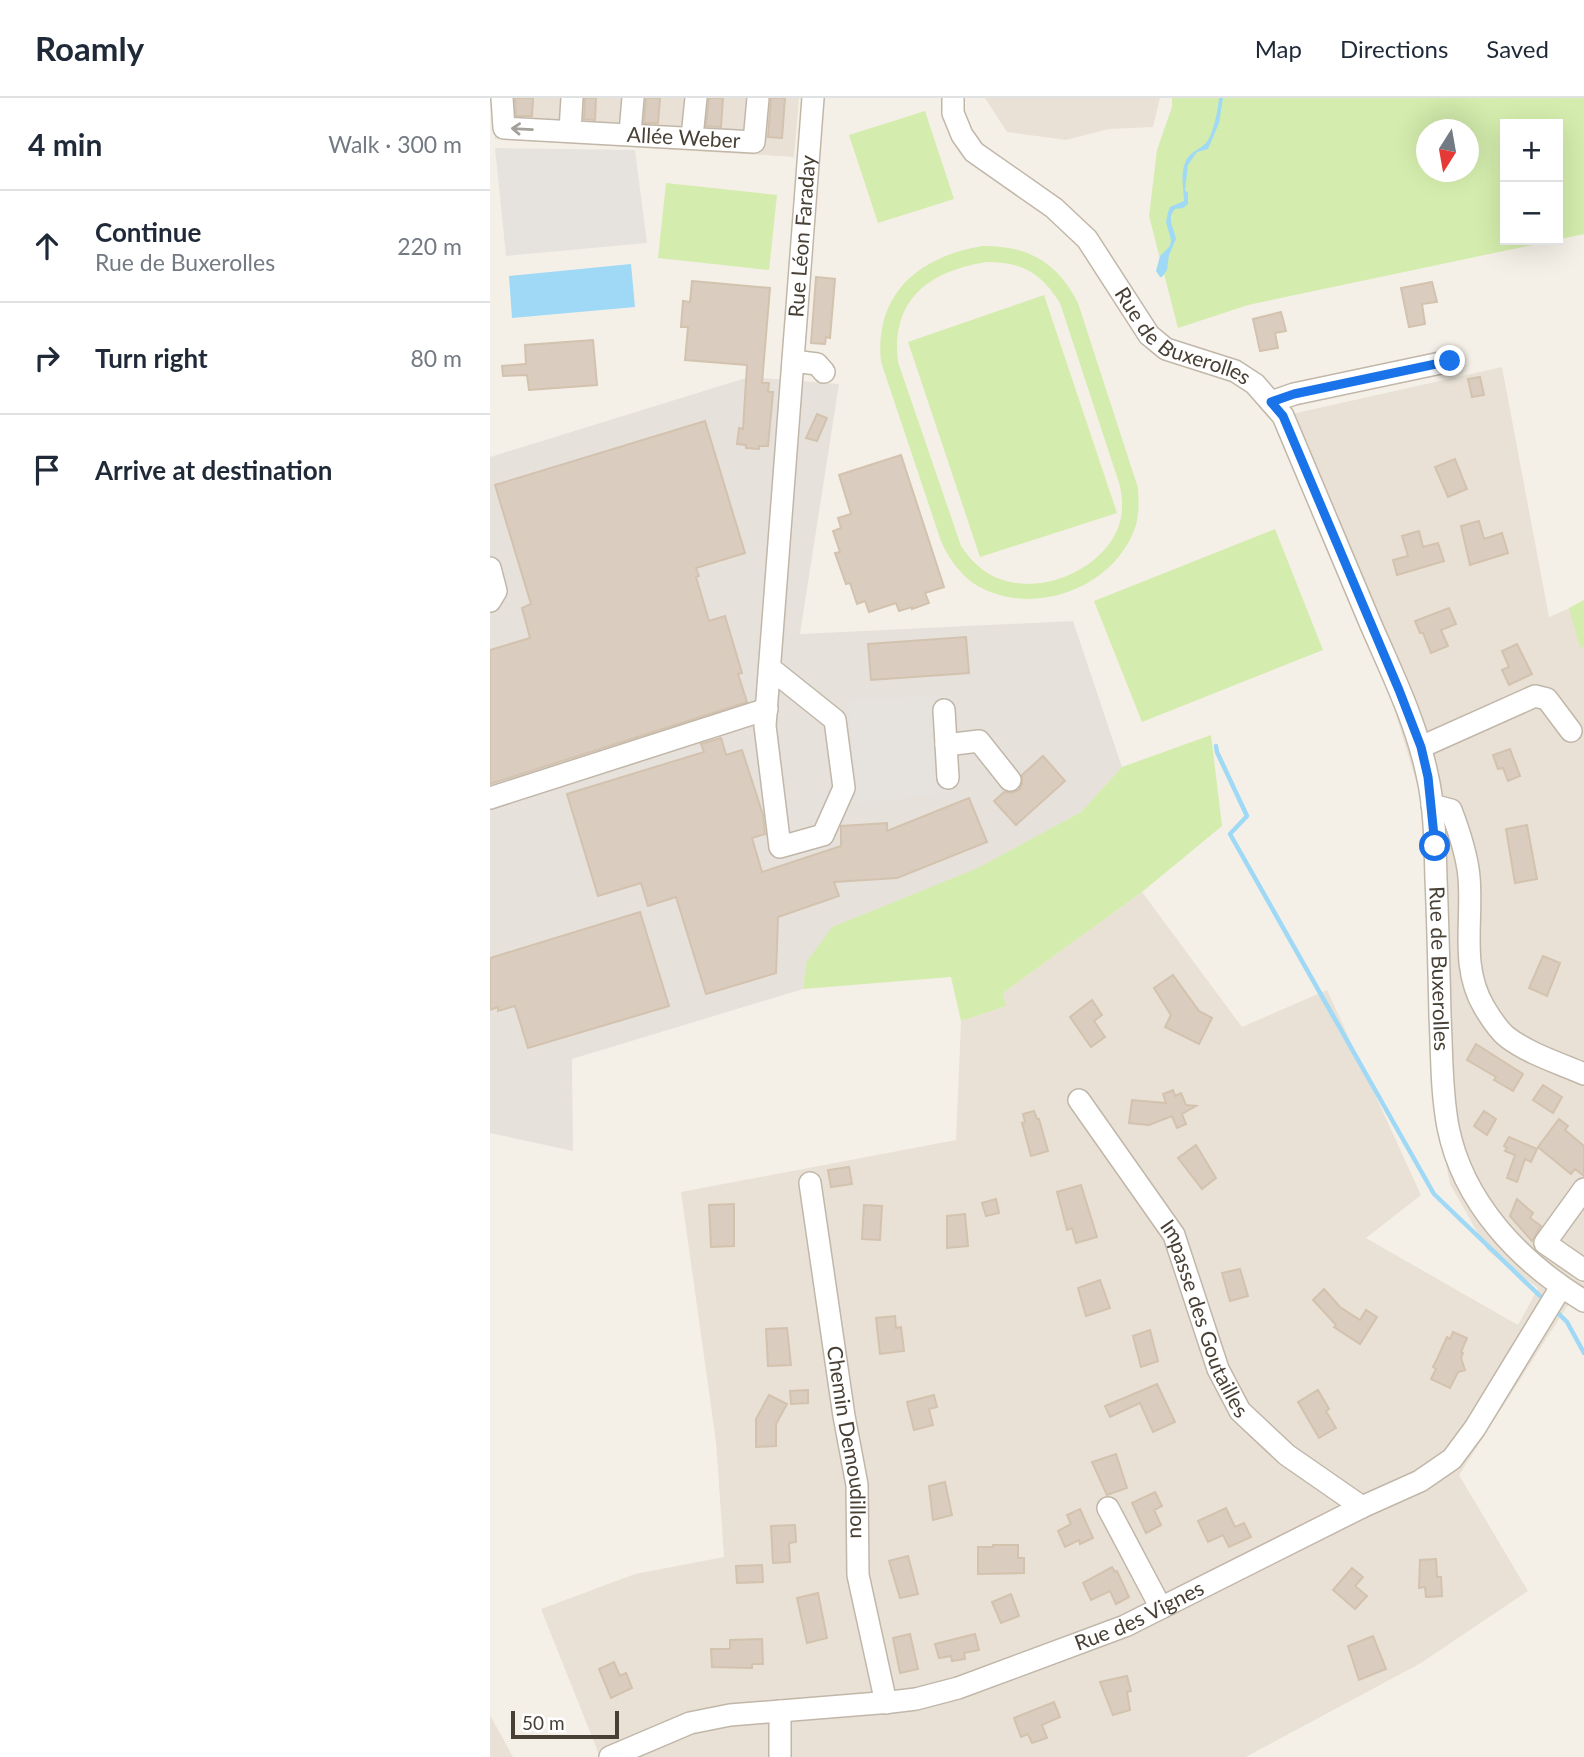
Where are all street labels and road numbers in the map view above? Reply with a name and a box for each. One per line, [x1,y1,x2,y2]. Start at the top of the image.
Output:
street label: Allée Weber [626,121,741,152]
street label: Rue Léon Faraday [782,154,820,318]
street label: Rue de Buxerolles [1110,282,1256,389]
street label: Rue de Buxerolles [1425,886,1455,1051]
street label: Impasse des Goutailles [1156,1214,1253,1423]
street label: Chemin Demoudillou [823,1344,872,1539]
street label: Rue des Vignes [1071,1575,1208,1655]

